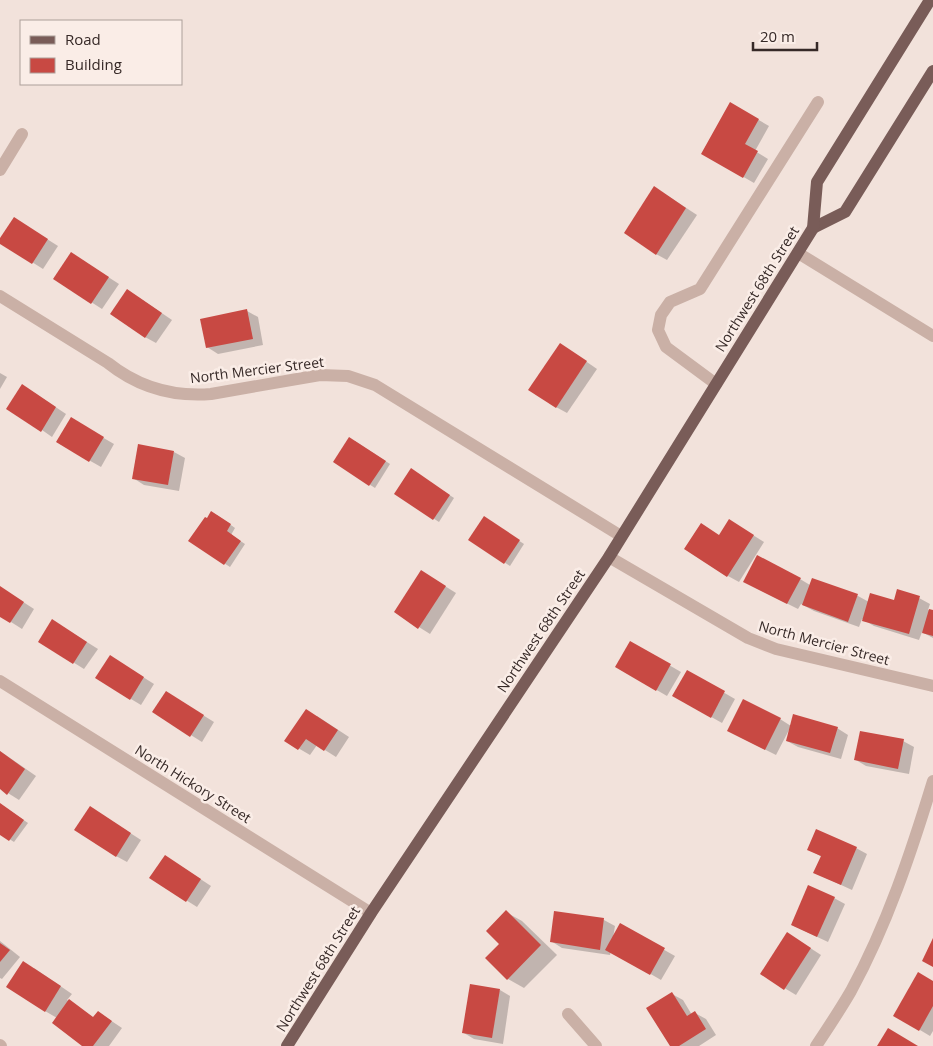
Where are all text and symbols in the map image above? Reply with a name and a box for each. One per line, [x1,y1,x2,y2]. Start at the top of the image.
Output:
legend [20,20,182,85]
scale bar [753,20,817,52]
text: 20 m [760,26,795,46]
text: Road [65,29,101,49]
text: Building [65,54,122,74]
street label: Northwest 68th Street [710,222,803,355]
street label: North Mercier Street [189,352,325,387]
street label: Northwest 68th Street [492,565,589,696]
street label: North Mercier Street [757,616,892,669]
street label: North Hickory Street [132,740,255,827]
street label: Northwest 68th Street [271,902,364,1035]

